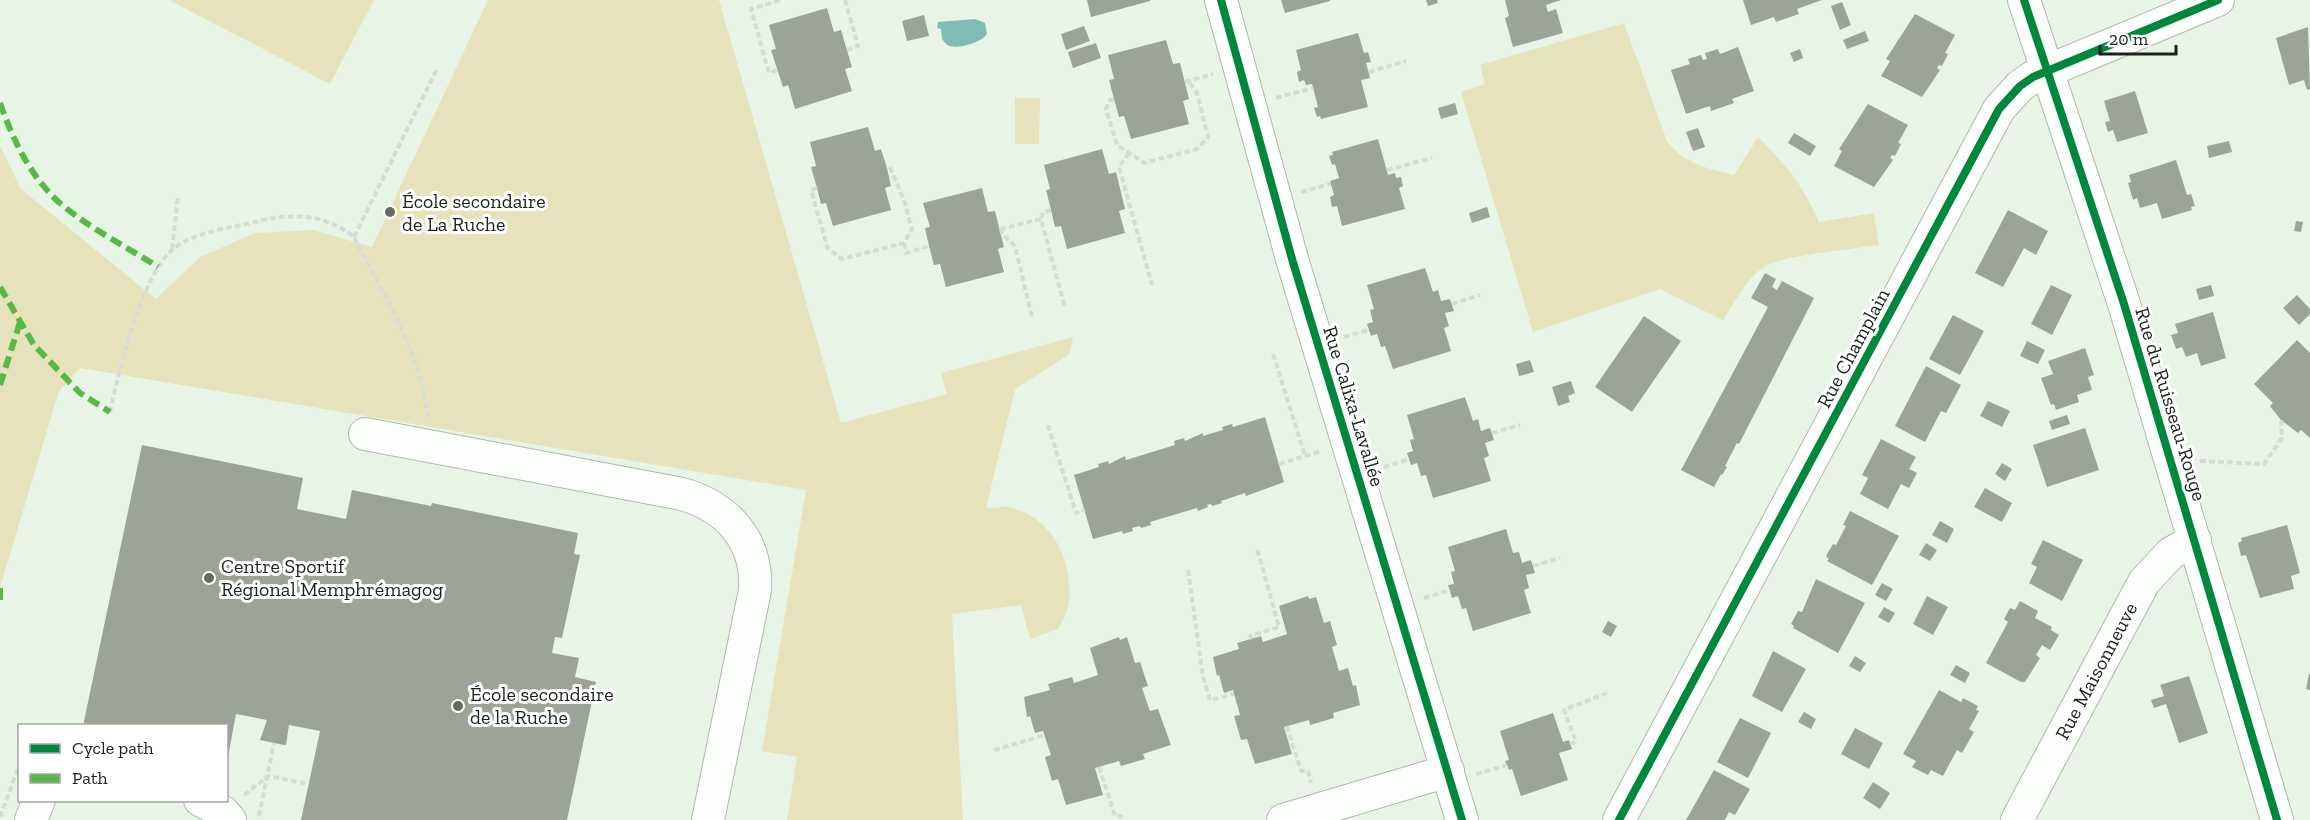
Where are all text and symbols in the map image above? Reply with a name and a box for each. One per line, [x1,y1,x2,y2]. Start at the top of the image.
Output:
scale bar [2100,18,2176,56]
text: 20 m [2109,28,2149,50]
place label: École secondaire de La Ruche [402,189,546,236]
marker: École secondaire de La Ruche [383,205,397,219]
street label: Rue Champlain [1812,284,1895,412]
street label: Rue du Ruisseau-Rouge [2130,304,2212,504]
street label: Rue Calixa-Lavallée [1318,323,1390,489]
place label: Centre Sportif Régional Memphrémagog [221,554,443,601]
marker: Centre Sportif Régional Memphrémagog [202,571,216,585]
street label: Rue Maisonneuve [2050,598,2142,744]
place label: École secondaire de la Ruche [470,682,614,729]
marker: École secondaire de la Ruche [451,699,465,713]
legend [18,724,228,802]
text: Cycle path [72,737,154,759]
text: Path [72,767,108,789]

